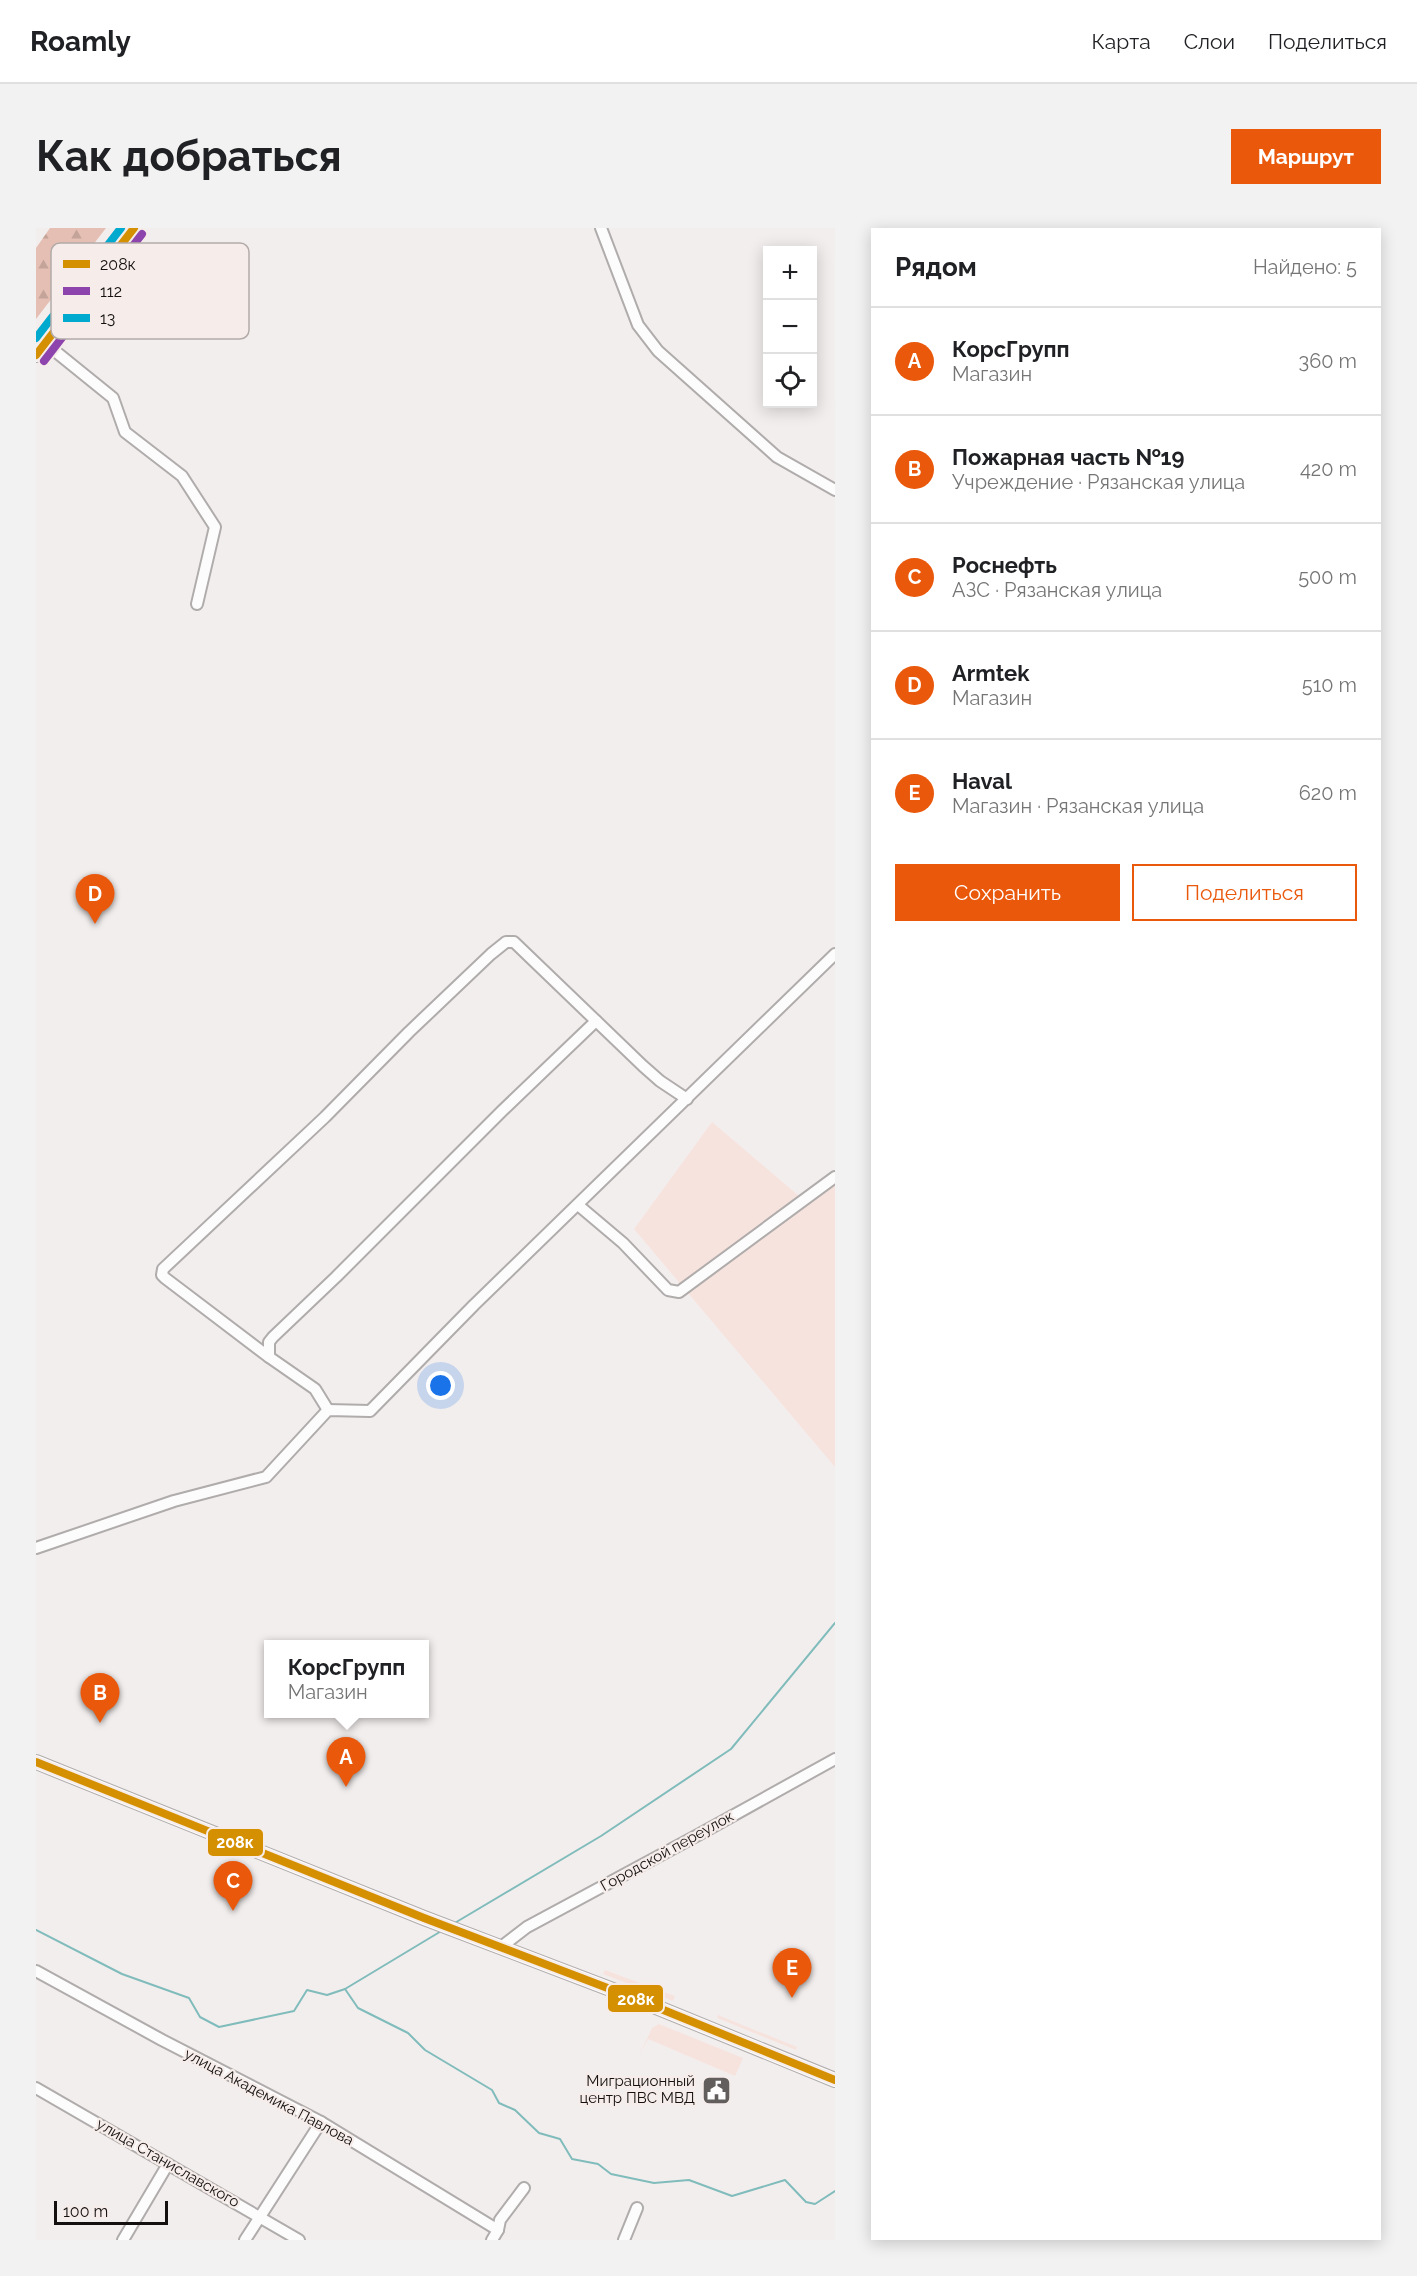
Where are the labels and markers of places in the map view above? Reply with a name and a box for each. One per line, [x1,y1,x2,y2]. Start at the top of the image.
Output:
pin: D [76,874,114,924]
pin: B [80,1674,120,1723]
pin: A [326,1738,366,1787]
pin: C [214,1862,252,1911]
pin: E [772,1948,812,1998]
place label: Миграционный центр ПВС МВД [579,2072,695,2107]
public building icon: Миграционный центр ПВС МВД [700,2074,732,2106]

